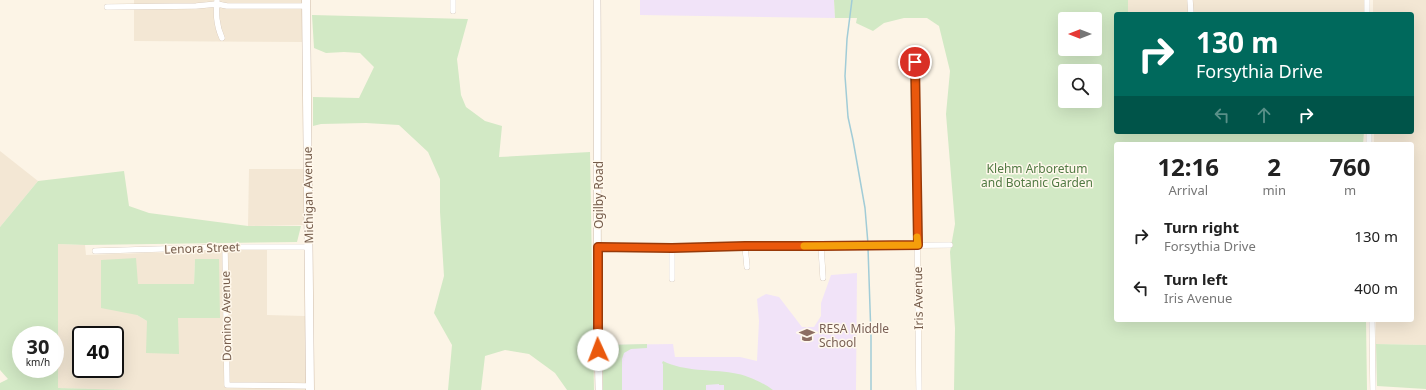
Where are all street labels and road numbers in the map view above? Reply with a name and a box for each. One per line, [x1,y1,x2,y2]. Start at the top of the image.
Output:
street label: Michigan Avenue [299,146,317,244]
street label: Ogilby Road [590,161,607,229]
street label: Lenora Street [164,238,241,258]
street label: Iris Avenue [909,266,927,330]
street label: Domino Avenue [217,270,235,361]

